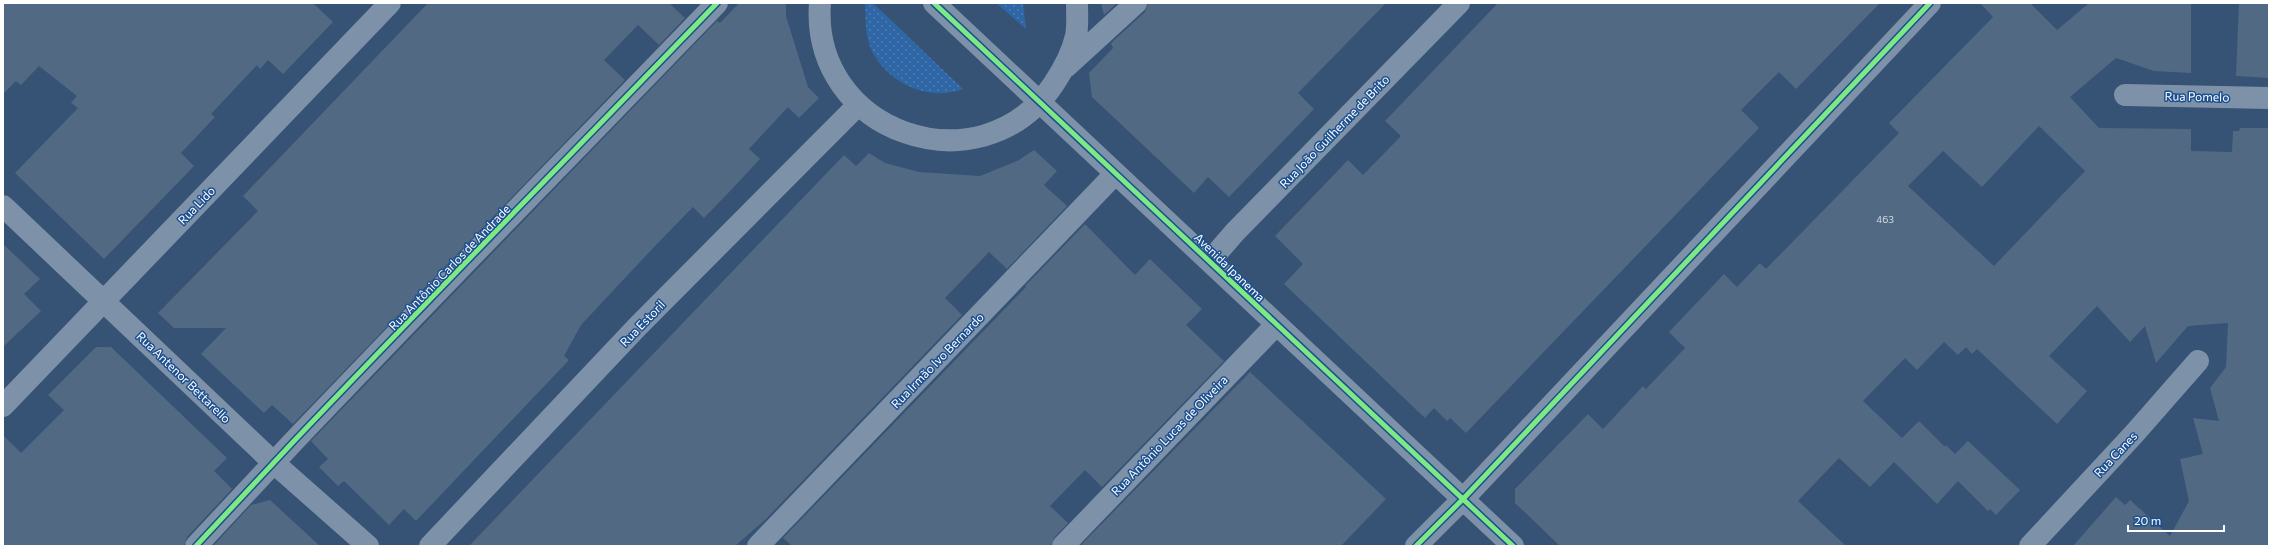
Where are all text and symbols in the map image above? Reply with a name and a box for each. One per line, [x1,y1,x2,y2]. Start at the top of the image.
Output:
street label: Rua João Guilherme de Brito [1276,72,1392,191]
street label: Rua Pomelo [2164,88,2230,104]
street label: Rua Lido [175,183,217,227]
street label: Rua Antônio Carlos de Andrade [385,201,513,333]
house number: 463 [1876,213,1894,225]
street label: Avenida Ipanema [1192,230,1268,304]
street label: Rua Estoril [617,297,667,349]
street label: Rua Irmão Ivo Bernardo [888,309,986,411]
street label: Rua Antenor Bettarello [134,329,234,425]
street label: Rua Antônio Lucas de Oliveira [1108,372,1230,498]
street label: Rua Canes [2091,429,2139,479]
scale bar [2128,507,2224,533]
text: 20 m [2134,513,2161,527]

